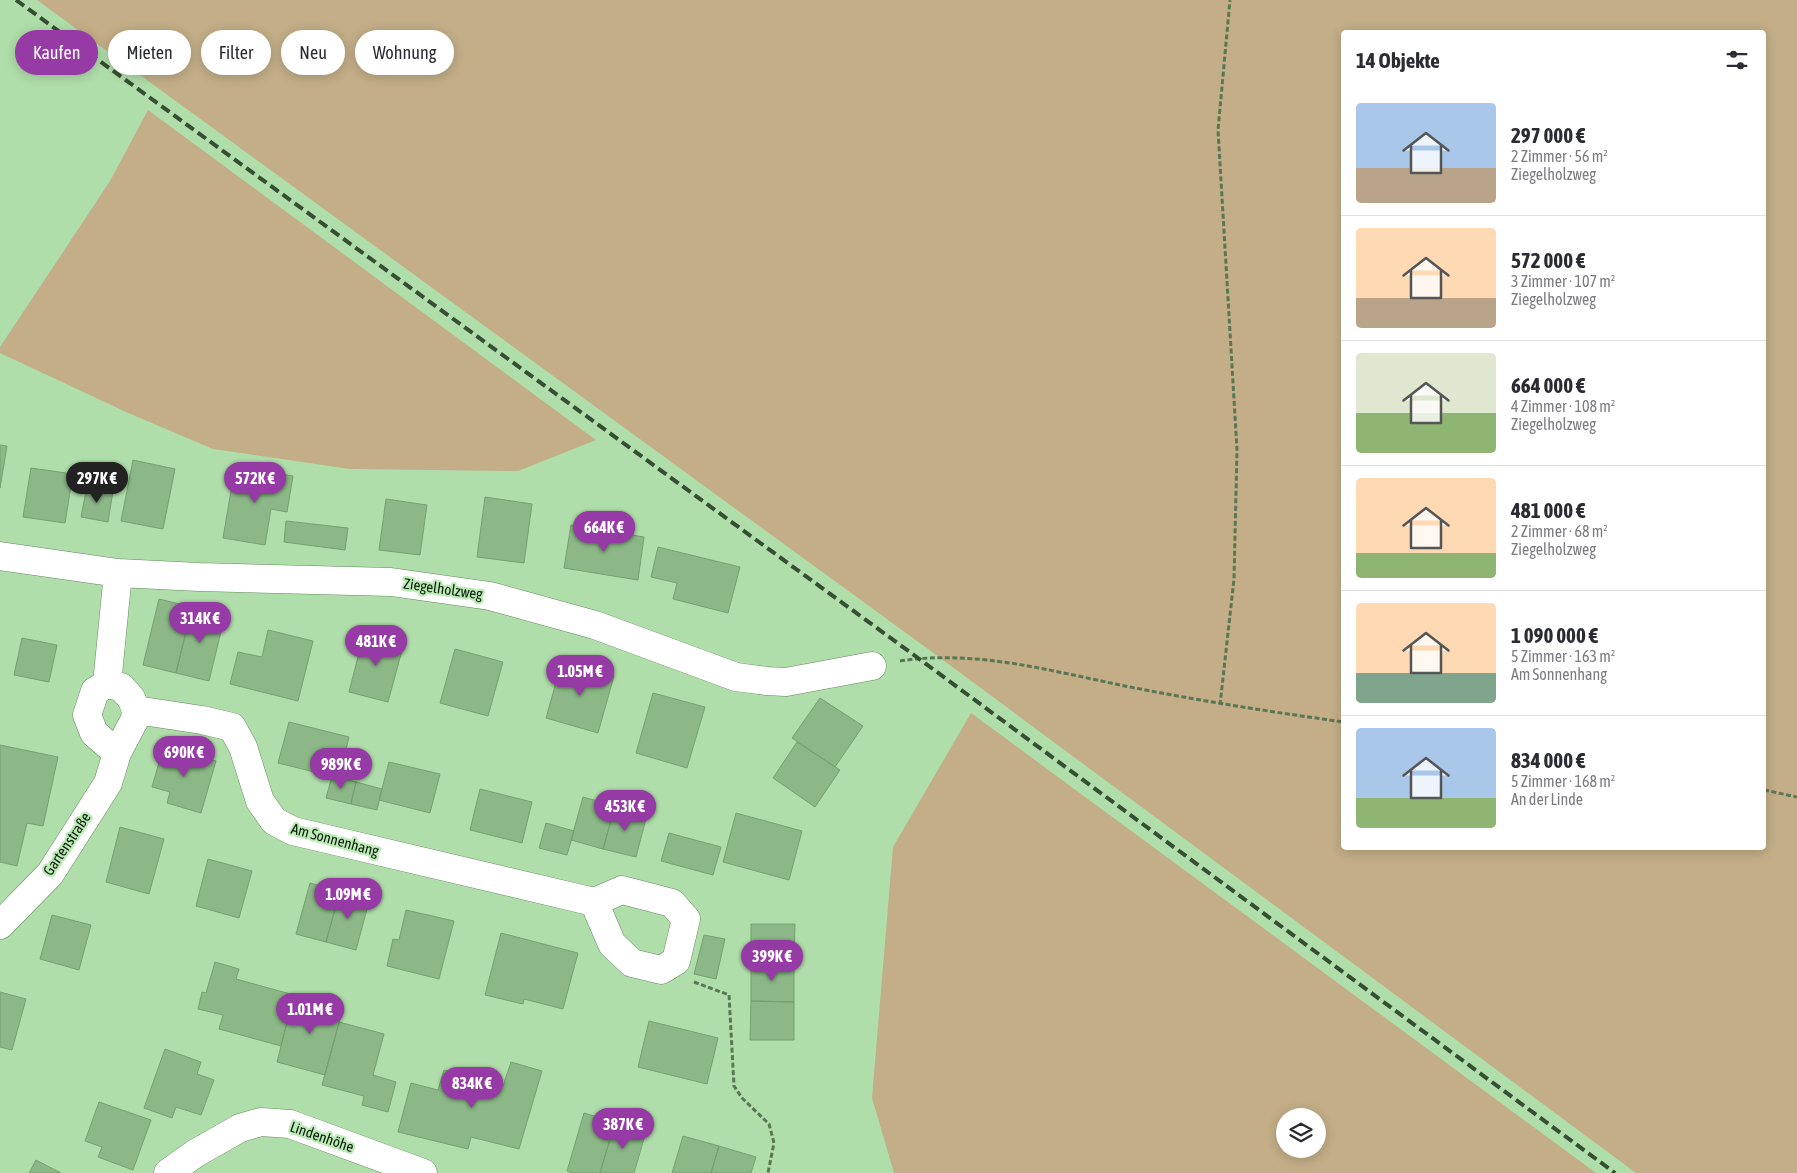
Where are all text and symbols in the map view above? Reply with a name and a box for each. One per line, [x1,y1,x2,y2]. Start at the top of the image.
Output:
chip: Kaufen [15,30,98,75]
chip: Mieten [108,30,191,75]
chip: Filter [201,30,271,75]
chip: Neu [281,30,345,75]
chip: Wohnung [355,30,454,75]
icon: filters [1723,46,1751,74]
text: 14 Objekte [1356,48,1440,72]
icon: home [1396,123,1456,183]
text: 297 000 € [1511,123,1585,147]
text: 2 Zimmer · 56 m² [1511,147,1608,165]
text: Ziegelholzweg [1511,165,1596,183]
icon: home [1396,248,1456,308]
text: 572 000 € [1511,248,1585,272]
text: 3 Zimmer · 107 m² [1511,272,1615,290]
text: Ziegelholzweg [1511,290,1596,308]
icon: home [1396,373,1456,433]
text: 664 000 € [1511,373,1585,397]
text: 4 Zimmer · 108 m² [1511,397,1615,415]
text: Ziegelholzweg [1511,415,1596,433]
pin: 297K € [56,462,138,504]
pin: 572K € [214,462,296,504]
text: 297K € [77,469,117,487]
text: 572K € [235,469,275,487]
icon: home [1396,498,1456,558]
text: 481 000 € [1511,498,1585,522]
pin: 664K € [563,510,645,553]
text: 664K € [584,518,624,536]
text: 2 Zimmer · 68 m² [1511,522,1608,540]
text: Ziegelholzweg [1511,540,1596,558]
street label: Ziegelholzweg [402,575,484,603]
pin: 314K € [159,602,241,644]
text: 314K € [180,609,220,627]
icon: home [1396,623,1456,683]
text: 1 090 000 € [1511,623,1598,647]
pin: 481K € [335,624,417,667]
text: 481K € [356,632,396,650]
text: 5 Zimmer · 163 m² [1511,647,1615,665]
pin: 1.05M € [534,654,626,697]
text: 1.05M € [557,662,603,680]
text: Am Sonnenhang [1511,665,1607,683]
pin: 690K € [143,736,225,778]
text: 690K € [164,743,204,761]
pin: 989K € [300,748,382,790]
icon: home [1396,748,1456,808]
text: 834 000 € [1511,748,1585,772]
text: 989K € [321,755,361,773]
text: 5 Zimmer · 168 m² [1511,772,1615,790]
pin: 453K € [584,790,666,832]
text: An der Linde [1511,790,1583,808]
text: 453K € [605,797,645,815]
street label: Gartenstraße [39,809,94,878]
street label: Am Sonnenhang [289,820,381,860]
pin: 1.09M € [302,878,394,920]
text: 1.09M € [325,885,371,903]
pin: 399K € [731,940,813,982]
text: 399K € [752,947,792,965]
pin: 1.01M € [264,992,356,1035]
text: 1.01M € [287,1000,333,1018]
pin: 834K € [431,1066,513,1109]
text: 834K € [452,1074,492,1092]
pin: 387K € [582,1108,664,1150]
map controls [1276,1108,1326,1158]
button: layers [1276,1108,1326,1158]
text: 387K € [603,1115,643,1133]
street label: Lindenhöhe [288,1118,356,1155]

